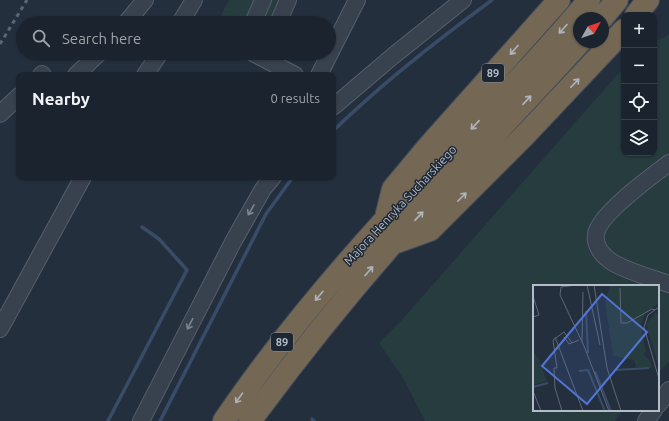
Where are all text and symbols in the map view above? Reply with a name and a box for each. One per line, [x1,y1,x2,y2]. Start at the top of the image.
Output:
north arrow [573,12,609,48]
map controls [621,12,657,156]
button: + [621,12,657,48]
search box [16,16,336,60]
one-way arrow [558,24,568,34]
icon: search [30,27,52,49]
text: Search here [62,30,141,47]
one-way arrow [509,44,518,55]
button: − [621,48,657,84]
road number: 89 [482,64,504,82]
one-way arrow [570,78,580,88]
button: locate [621,84,657,120]
text: Nearby [32,89,90,108]
text: 0 results [270,91,320,105]
one-way arrow [522,96,531,106]
one-way arrow [471,119,480,129]
button: layers [621,120,657,156]
street label: Majora Henryka Sucharskiego [341,143,459,267]
one-way arrow [457,192,467,202]
one-way arrow [247,204,255,216]
one-way arrow [414,210,423,221]
one-way arrow [364,266,373,277]
inset map [533,285,659,411]
one-way arrow [315,291,324,301]
one-way arrow [186,318,194,330]
road number: 89 [271,333,293,351]
one-way arrow [235,393,243,404]

